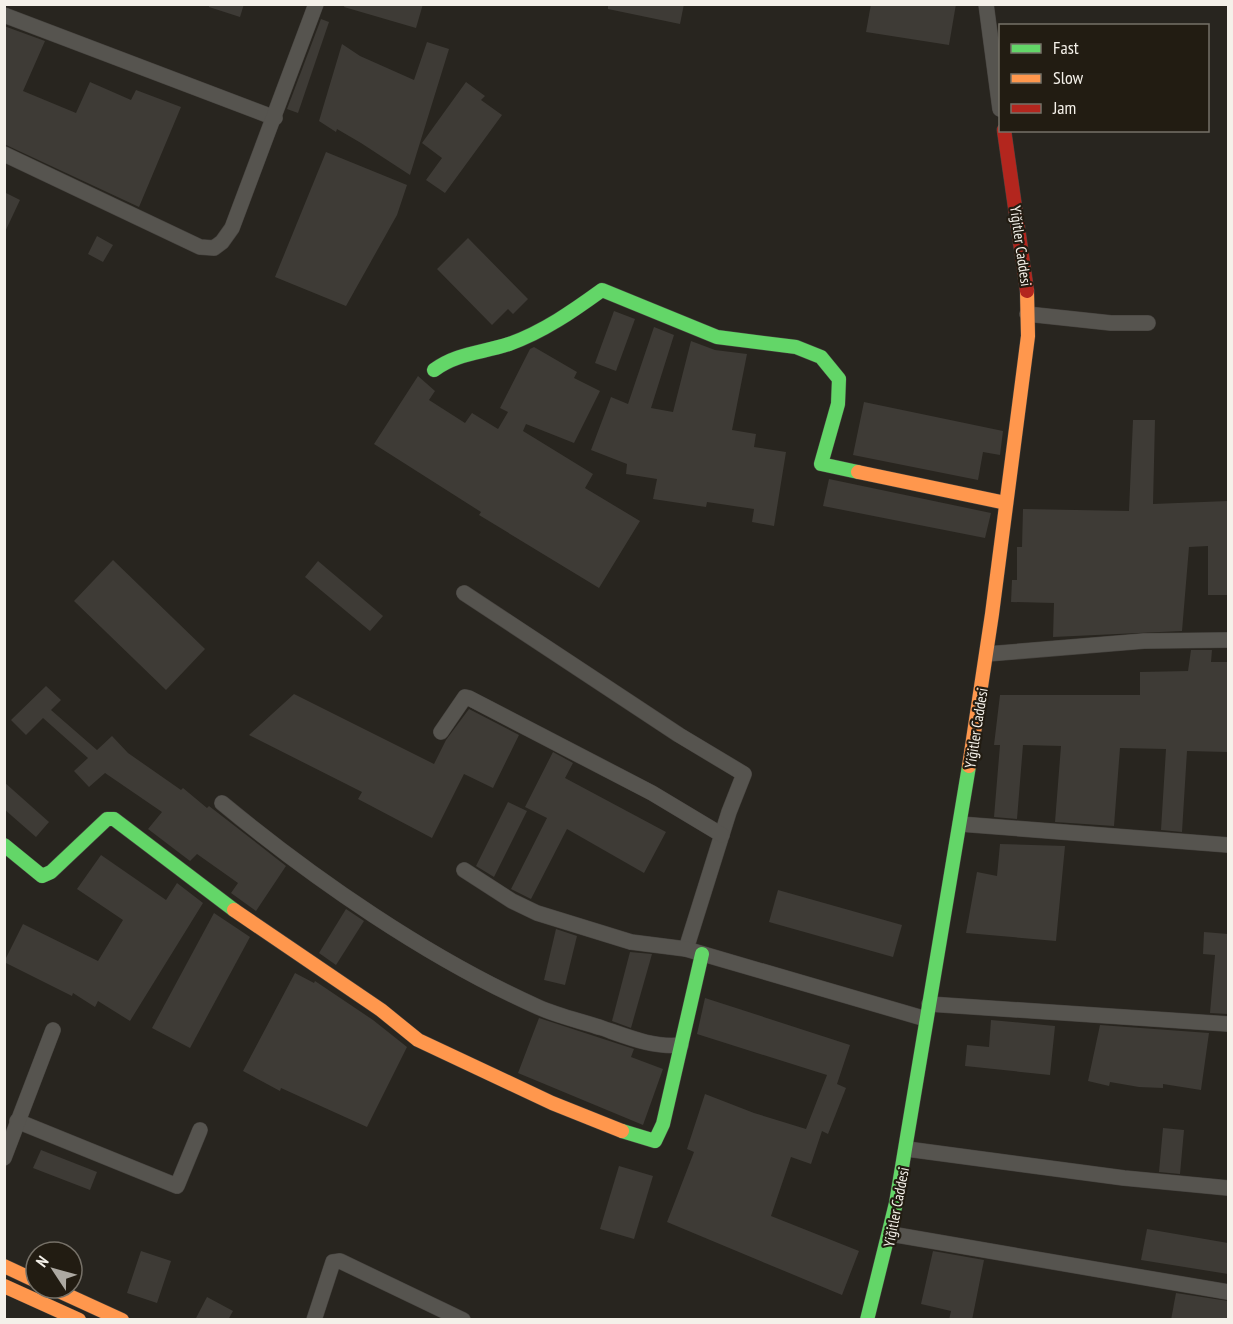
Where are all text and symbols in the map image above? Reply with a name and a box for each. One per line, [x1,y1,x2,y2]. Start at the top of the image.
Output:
legend [999,24,1209,132]
text: Fast [1053,36,1079,59]
text: Slow [1053,66,1084,89]
text: Jam [1052,96,1076,119]
street label: Yiğitler Caddesi [1006,205,1036,287]
street label: Yiğitler Caddesi [960,686,992,770]
street label: Yiğitler Caddesi [879,1165,913,1249]
north arrow [24,1240,84,1300]
text: N [31,1252,52,1271]

